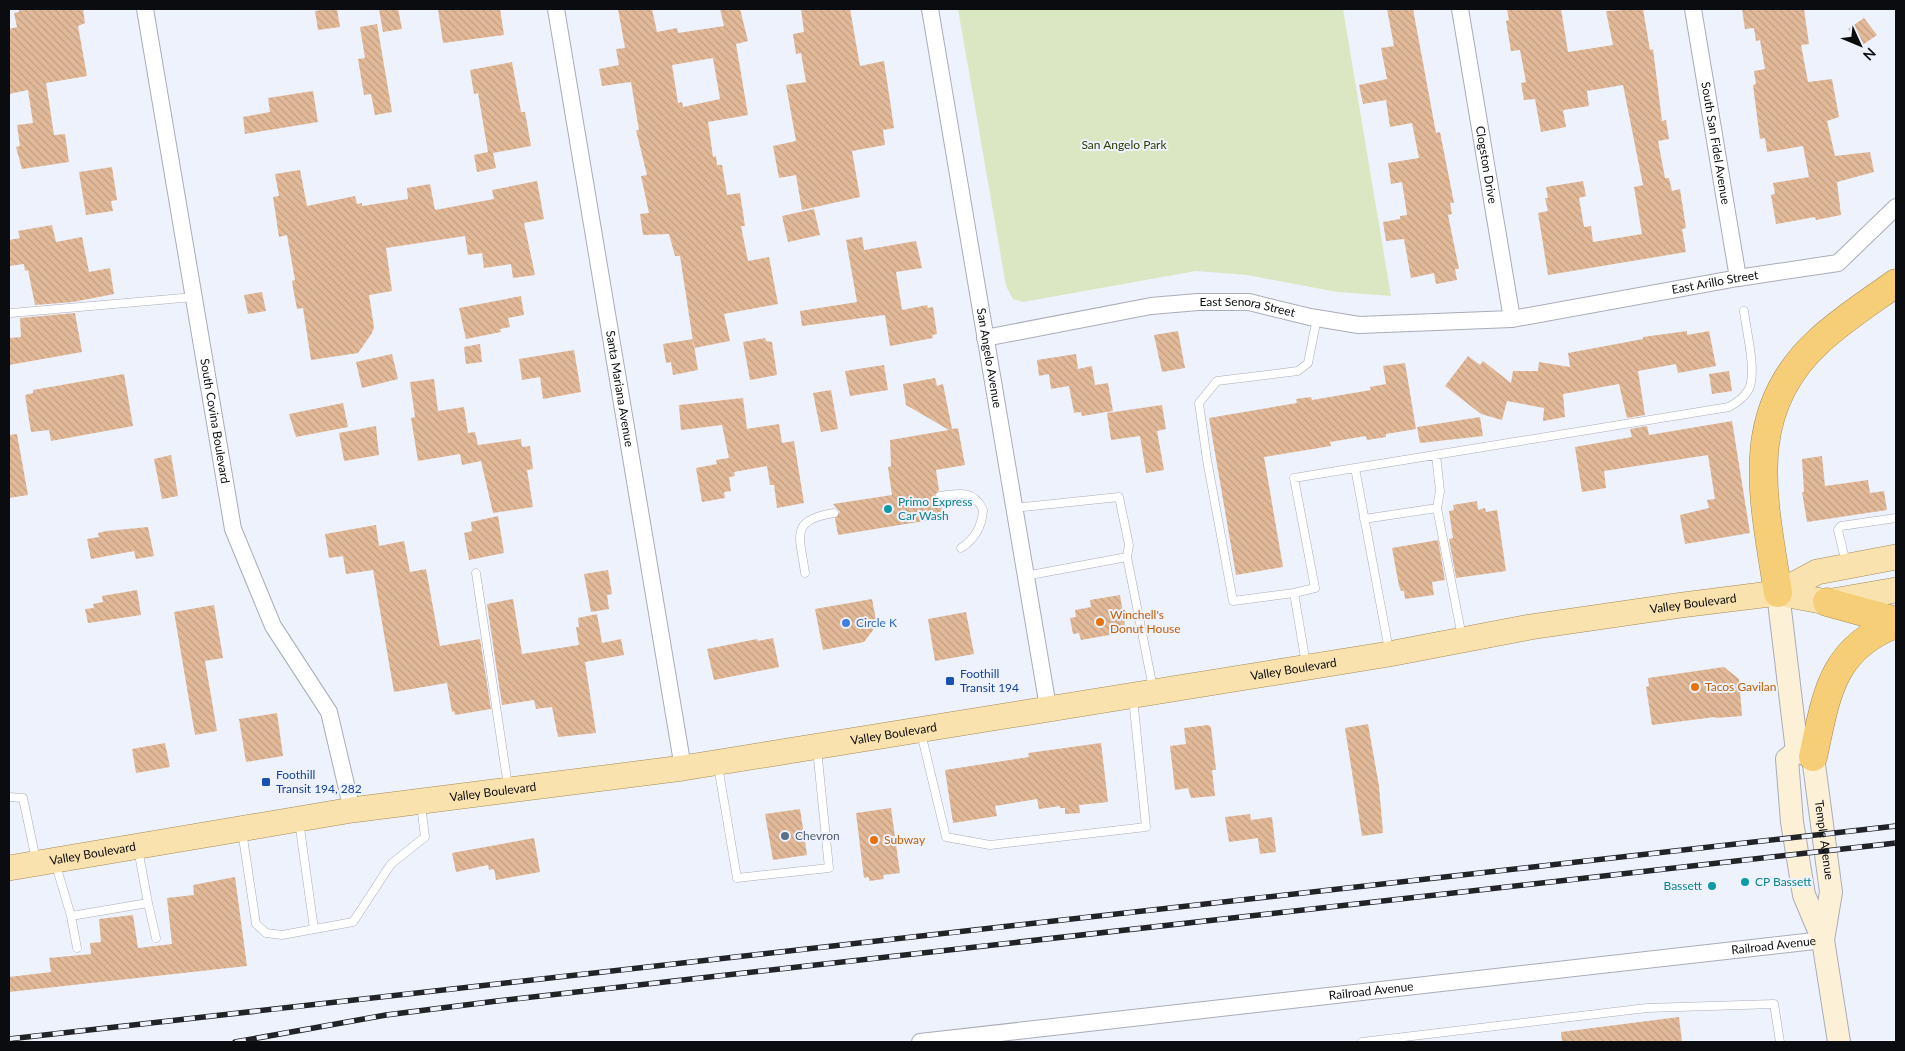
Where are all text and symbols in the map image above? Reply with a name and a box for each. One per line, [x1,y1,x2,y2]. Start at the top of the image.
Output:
north arrow [1835,20,1885,70]
text: N [1860,45,1880,64]
street label: South San Fidel Avenue [1698,81,1734,206]
street label: Clogston Drive [1473,125,1501,205]
park label: San Angelo Park [1081,137,1167,152]
street label: East Arillo Street [1670,267,1760,297]
street label: East Senora Street [1199,294,1297,320]
street label: San Angelo Avenue [974,307,1005,409]
street label: Santa Mariana Avenue [603,329,637,448]
street label: South Covina Boulevard [197,357,233,485]
place label: Primo Express Car Wash [898,494,973,523]
marker: Primo Express Car Wash [882,503,894,515]
street label: Valley Boulevard [1649,590,1737,617]
place label: Winchell's Donut House [1110,607,1181,636]
place label: Circle K [856,615,897,630]
marker: Winchell's Donut House [1094,616,1106,628]
marker: Circle K [840,617,852,629]
street label: Valley Boulevard [1249,655,1338,683]
place label: Foothill Transit 194 [960,666,1019,695]
marker: Foothill Transit 194 [944,675,956,687]
place label: Tacos Gavilan [1705,679,1777,694]
marker: Tacos Gavilan [1689,681,1701,693]
street label: Valley Boulevard [849,719,938,748]
place label: Foothill Transit 194, 282 [276,767,362,796]
marker: Foothill Transit 194, 282 [260,776,272,788]
street label: Valley Boulevard [449,779,537,805]
street label: Temple Avenue [1812,799,1837,881]
place label: Chevron [795,828,840,843]
marker: Chevron [779,830,791,842]
place label: Subway [884,832,926,847]
marker: Subway [868,834,880,846]
street label: Valley Boulevard [48,839,137,868]
place label: CP Bassett [1755,874,1812,889]
marker: CP Bassett [1739,876,1751,888]
place label: Bassett [1663,878,1703,893]
marker: Bassett [1706,880,1718,892]
street label: Railroad Avenue [1730,933,1817,957]
street label: Railroad Avenue [1328,978,1414,1003]

